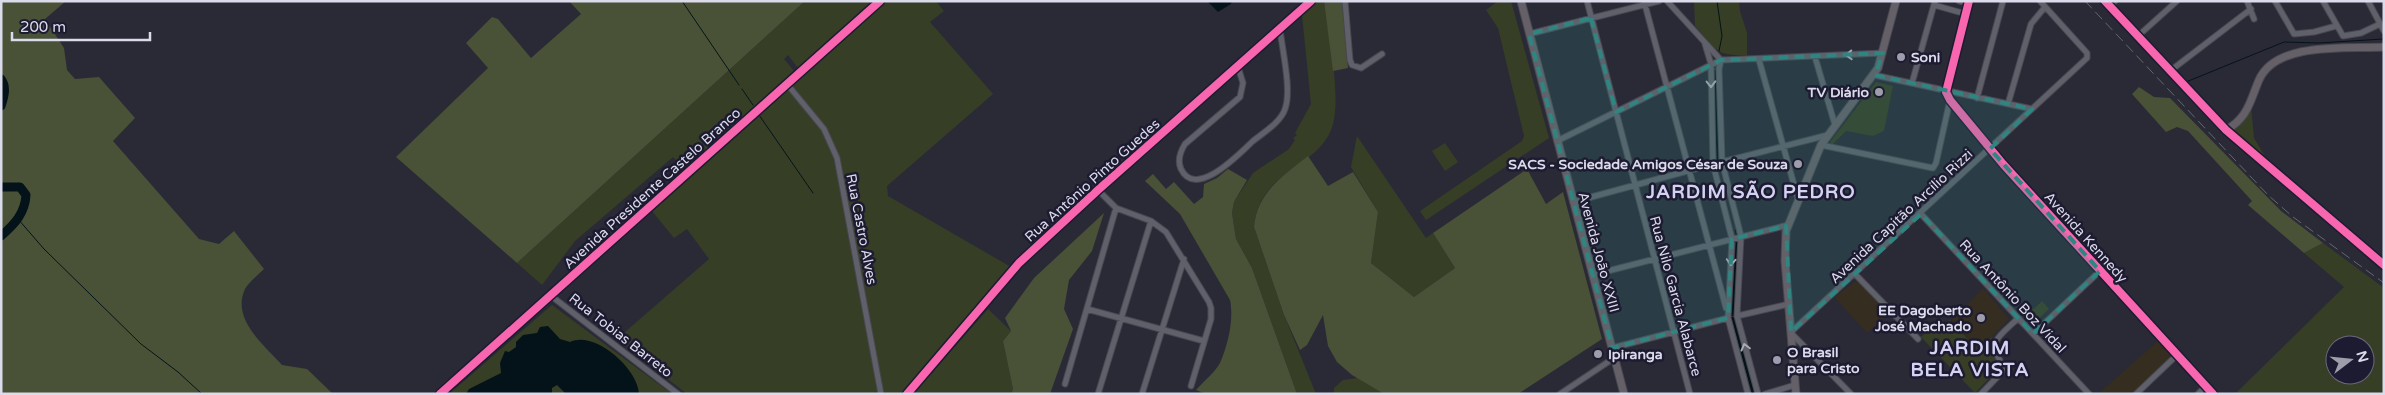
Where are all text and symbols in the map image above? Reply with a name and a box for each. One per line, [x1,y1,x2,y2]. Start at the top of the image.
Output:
scale bar [12,10,150,42]
text: 200 m [20,18,66,36]
place label: Soni [1911,49,1940,66]
one-way arrow [1845,50,1853,61]
marker: Soni [1895,51,1907,63]
one-way arrow [1706,80,1716,88]
place label: TV Diário [1807,84,1869,101]
marker: TV Diário [1873,86,1885,98]
street label: Avenida Presidente Castelo Branco [560,104,744,272]
street label: Rua Antônio Pinto Guedes [1021,115,1164,245]
street label: Avenida Capitão Arcílio Rizzi [1826,146,1976,287]
place label: SACS - Sociedade Amigos César de Souza [1508,156,1788,173]
marker: SACS - Sociedade Amigos César de Souza [1792,158,1804,170]
street label: Rua Castro Alves [842,172,881,286]
district label: JARDIM SÃO PEDRO [1645,180,1856,203]
street label: Avenida Kennedy [2040,188,2131,287]
street label: Avenida João XXIII [1574,190,1623,314]
street label: Rua Nilo Garcia Alabarce [1646,214,1705,378]
street label: Rua Antônio Boz Vidal [1956,236,2070,356]
one-way arrow [1726,258,1737,266]
street label: Rua Tobias Barreto [566,290,676,381]
place label: EE Dagoberto José Machado [1874,302,1971,335]
marker: EE Dagoberto José Machado [1975,312,1987,324]
north arrow [2325,335,2375,385]
district label: JARDIM BELA VISTA [1910,337,2030,381]
one-way arrow [1741,343,1751,351]
place label: O Brasil para Cristo [1787,344,1860,377]
place label: Ipiranga [1608,346,1663,363]
marker: Ipiranga [1592,348,1604,360]
text: N [2352,349,2372,364]
marker: O Brasil para Cristo [1771,354,1783,366]

